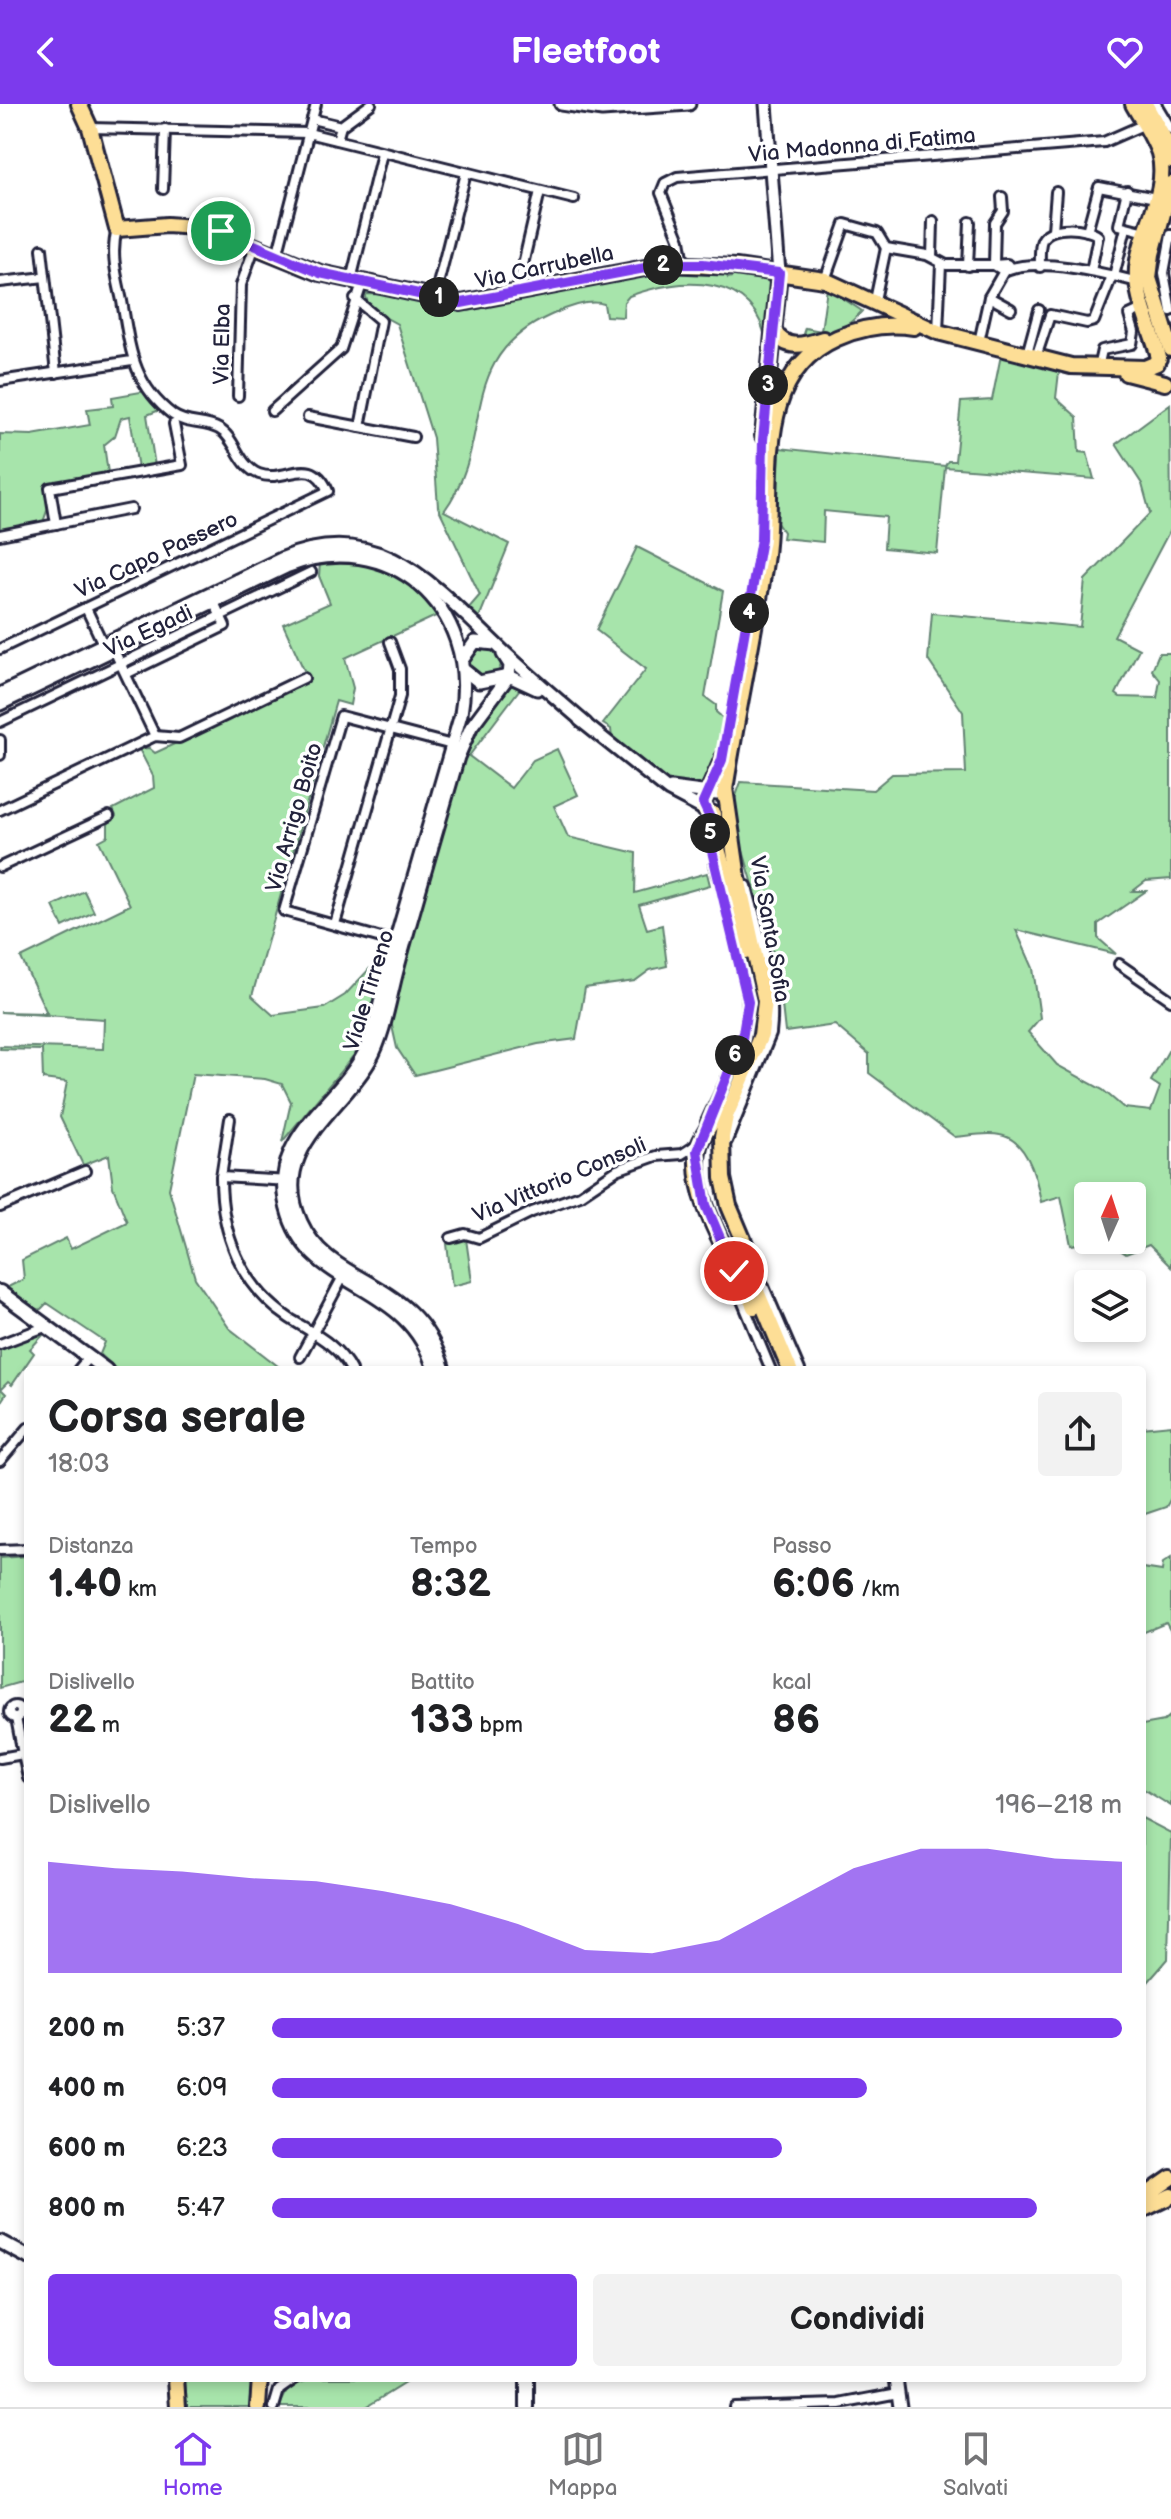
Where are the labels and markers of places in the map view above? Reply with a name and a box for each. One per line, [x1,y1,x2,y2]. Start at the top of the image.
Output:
pin [187,197,255,265]
pin: 2 [643,245,683,285]
pin: 1 [419,277,459,317]
pin: 3 [748,365,788,405]
pin: 4 [729,593,769,633]
pin: 5 [690,813,730,853]
pin: 6 [715,1035,755,1075]
pin [700,1237,768,1305]

